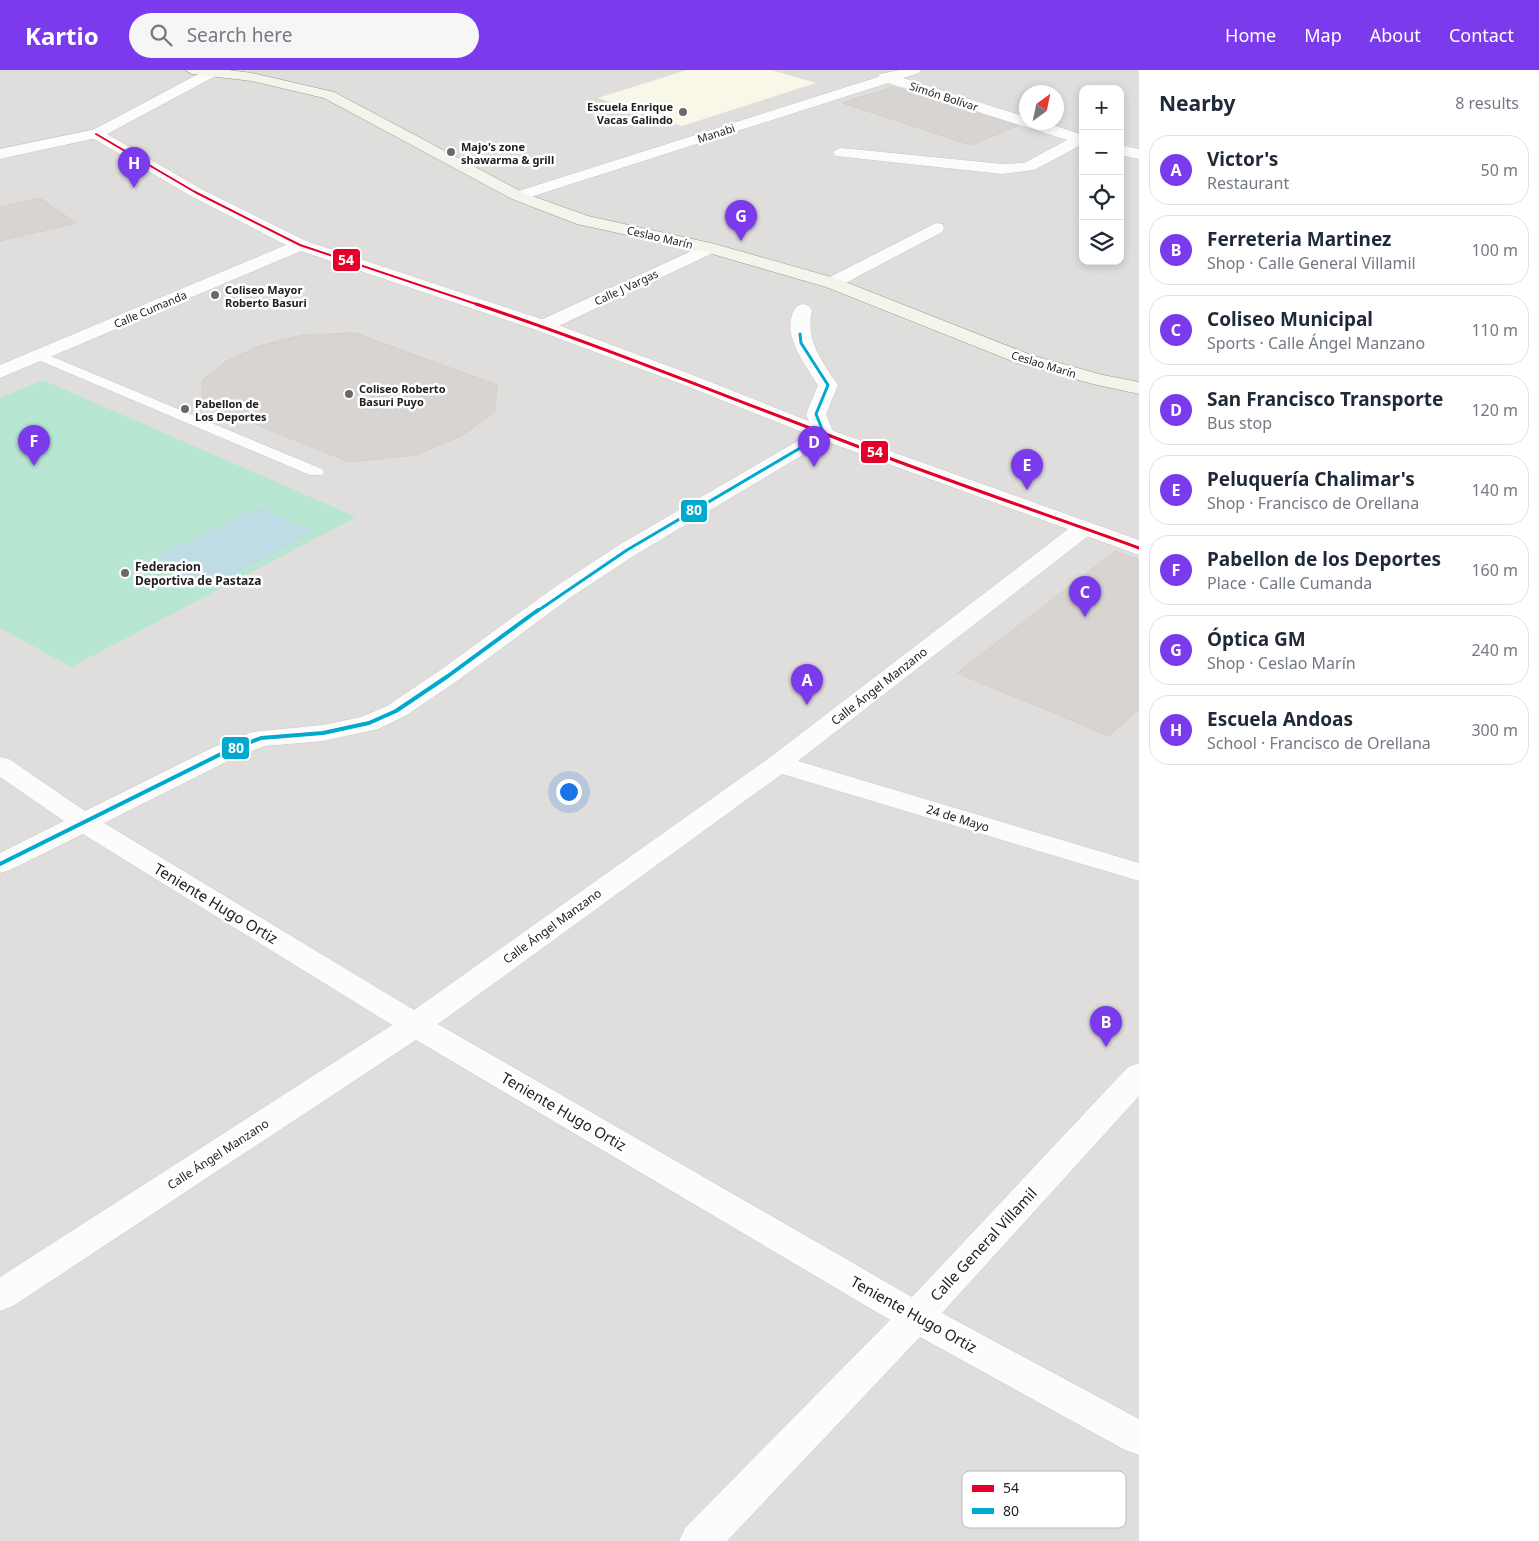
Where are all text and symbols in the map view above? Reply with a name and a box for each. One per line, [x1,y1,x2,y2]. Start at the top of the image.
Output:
search box [129,13,479,58]
text: Kartio [25,19,99,52]
icon: search [147,21,175,49]
text: Search here [187,22,292,48]
text: Home [1225,23,1276,47]
text: Map [1304,23,1342,47]
text: About [1370,23,1421,47]
text: Contact [1449,23,1514,47]
street label: Simón Bolívar [908,78,981,114]
north arrow [1019,85,1064,130]
map controls [1079,85,1124,265]
button: + [1079,85,1124,130]
text: Nearby [1159,89,1235,117]
text: 8 results [1455,92,1519,114]
place label: Escuela Enrique Vacas Galindo [587,99,673,127]
marker: Escuela Enrique Vacas Galindo [677,106,689,118]
street label: Manabi [695,120,737,146]
button: − [1079,130,1124,175]
place label: Majo's zone shawarma & grill [461,139,554,167]
marker: Majo's zone shawarma & grill [445,146,457,158]
text: Victor's [1207,146,1278,172]
pin: H [118,147,150,188]
text: A [1170,159,1182,181]
text: 50 m [1481,159,1518,181]
text: Restaurant [1207,172,1289,194]
button: locate [1079,175,1124,220]
pin: G [725,200,757,241]
button: layers [1079,220,1124,265]
street label: Ceslao Marín [626,222,694,252]
text: Ferreteria Martinez [1207,226,1391,252]
text: B [1171,239,1181,261]
text: 100 m [1471,239,1518,261]
line badge: 54 [332,248,361,272]
text: 54 [338,250,354,269]
text: Shop · Calle General Villamil [1207,252,1416,274]
street label: Calle J Vargas [592,266,660,308]
place label: Coliseo Mayor Roberto Basuri [225,282,307,310]
street label: Calle Cumanda [111,287,189,331]
marker: Coliseo Mayor Roberto Basuri [209,289,221,301]
text: Coliseo Municipal [1207,306,1373,332]
text: C [1171,319,1181,341]
text: 110 m [1471,319,1518,341]
text: Sports · Calle Ángel Manzano [1207,332,1425,354]
street label: Ceslao Marín [1010,347,1078,381]
place label: Coliseo Roberto Basuri Puyo [359,381,446,409]
text: San Francisco Transporte [1207,386,1443,412]
marker: Coliseo Roberto Basuri Puyo [343,388,355,400]
place label: Pabellon de Los Deportes [195,396,267,424]
text: D [1170,399,1182,421]
text: 120 m [1471,399,1518,421]
marker: Pabellon de Los Deportes [179,403,191,415]
text: Bus stop [1207,412,1272,434]
pin: F [18,425,50,466]
pin: D [798,426,830,467]
line badge: 54 [860,440,889,464]
text: 54 [867,442,883,461]
pin: E [1011,449,1043,490]
text: Peluquería Chalimar's [1207,466,1415,492]
text: E [1172,479,1180,501]
text: 140 m [1471,479,1518,501]
text: Shop · Francisco de Orellana [1207,492,1419,514]
line badge: 80 [680,499,708,523]
text: 80 [686,500,702,519]
text: Pabellon de los Deportes [1207,546,1441,572]
place label: Federacion Deportiva de Pastaza [135,558,261,589]
text: F [1172,559,1180,581]
text: 160 m [1471,559,1518,581]
marker: Federacion Deportiva de Pastaza [119,567,131,579]
text: Place · Calle Cumanda [1207,572,1372,594]
pin: C [1069,576,1101,617]
text: Óptica GM [1207,626,1306,652]
text: G [1170,639,1182,661]
text: 240 m [1471,639,1518,661]
street label: Calle Ángel Manzano [827,643,931,729]
text: Shop · Ceslao Marín [1207,652,1356,674]
pin: A [791,664,823,705]
text: Escuela Andoas [1207,706,1353,732]
text: H [1170,719,1182,741]
text: 300 m [1471,719,1518,741]
text: School · Francisco de Orellana [1207,732,1431,754]
line badge: 80 [221,736,250,760]
text: 80 [228,738,244,757]
your location [556,779,582,805]
street label: 24 de Mayo [924,800,992,836]
street label: Teniente Hugo Ortiz [150,858,282,948]
street label: Calle Ángel Manzano [499,884,605,968]
pin: B [1090,1006,1122,1047]
street label: Teniente Hugo Ortiz [498,1067,630,1155]
street label: Calle Ángel Manzano [164,1115,272,1193]
street label: Calle General Villamil [925,1183,1041,1305]
street label: Teniente Hugo Ortiz [847,1271,981,1357]
legend [962,1471,1126,1528]
text: 54 [1003,1478,1019,1497]
text: 80 [1003,1501,1019,1520]

